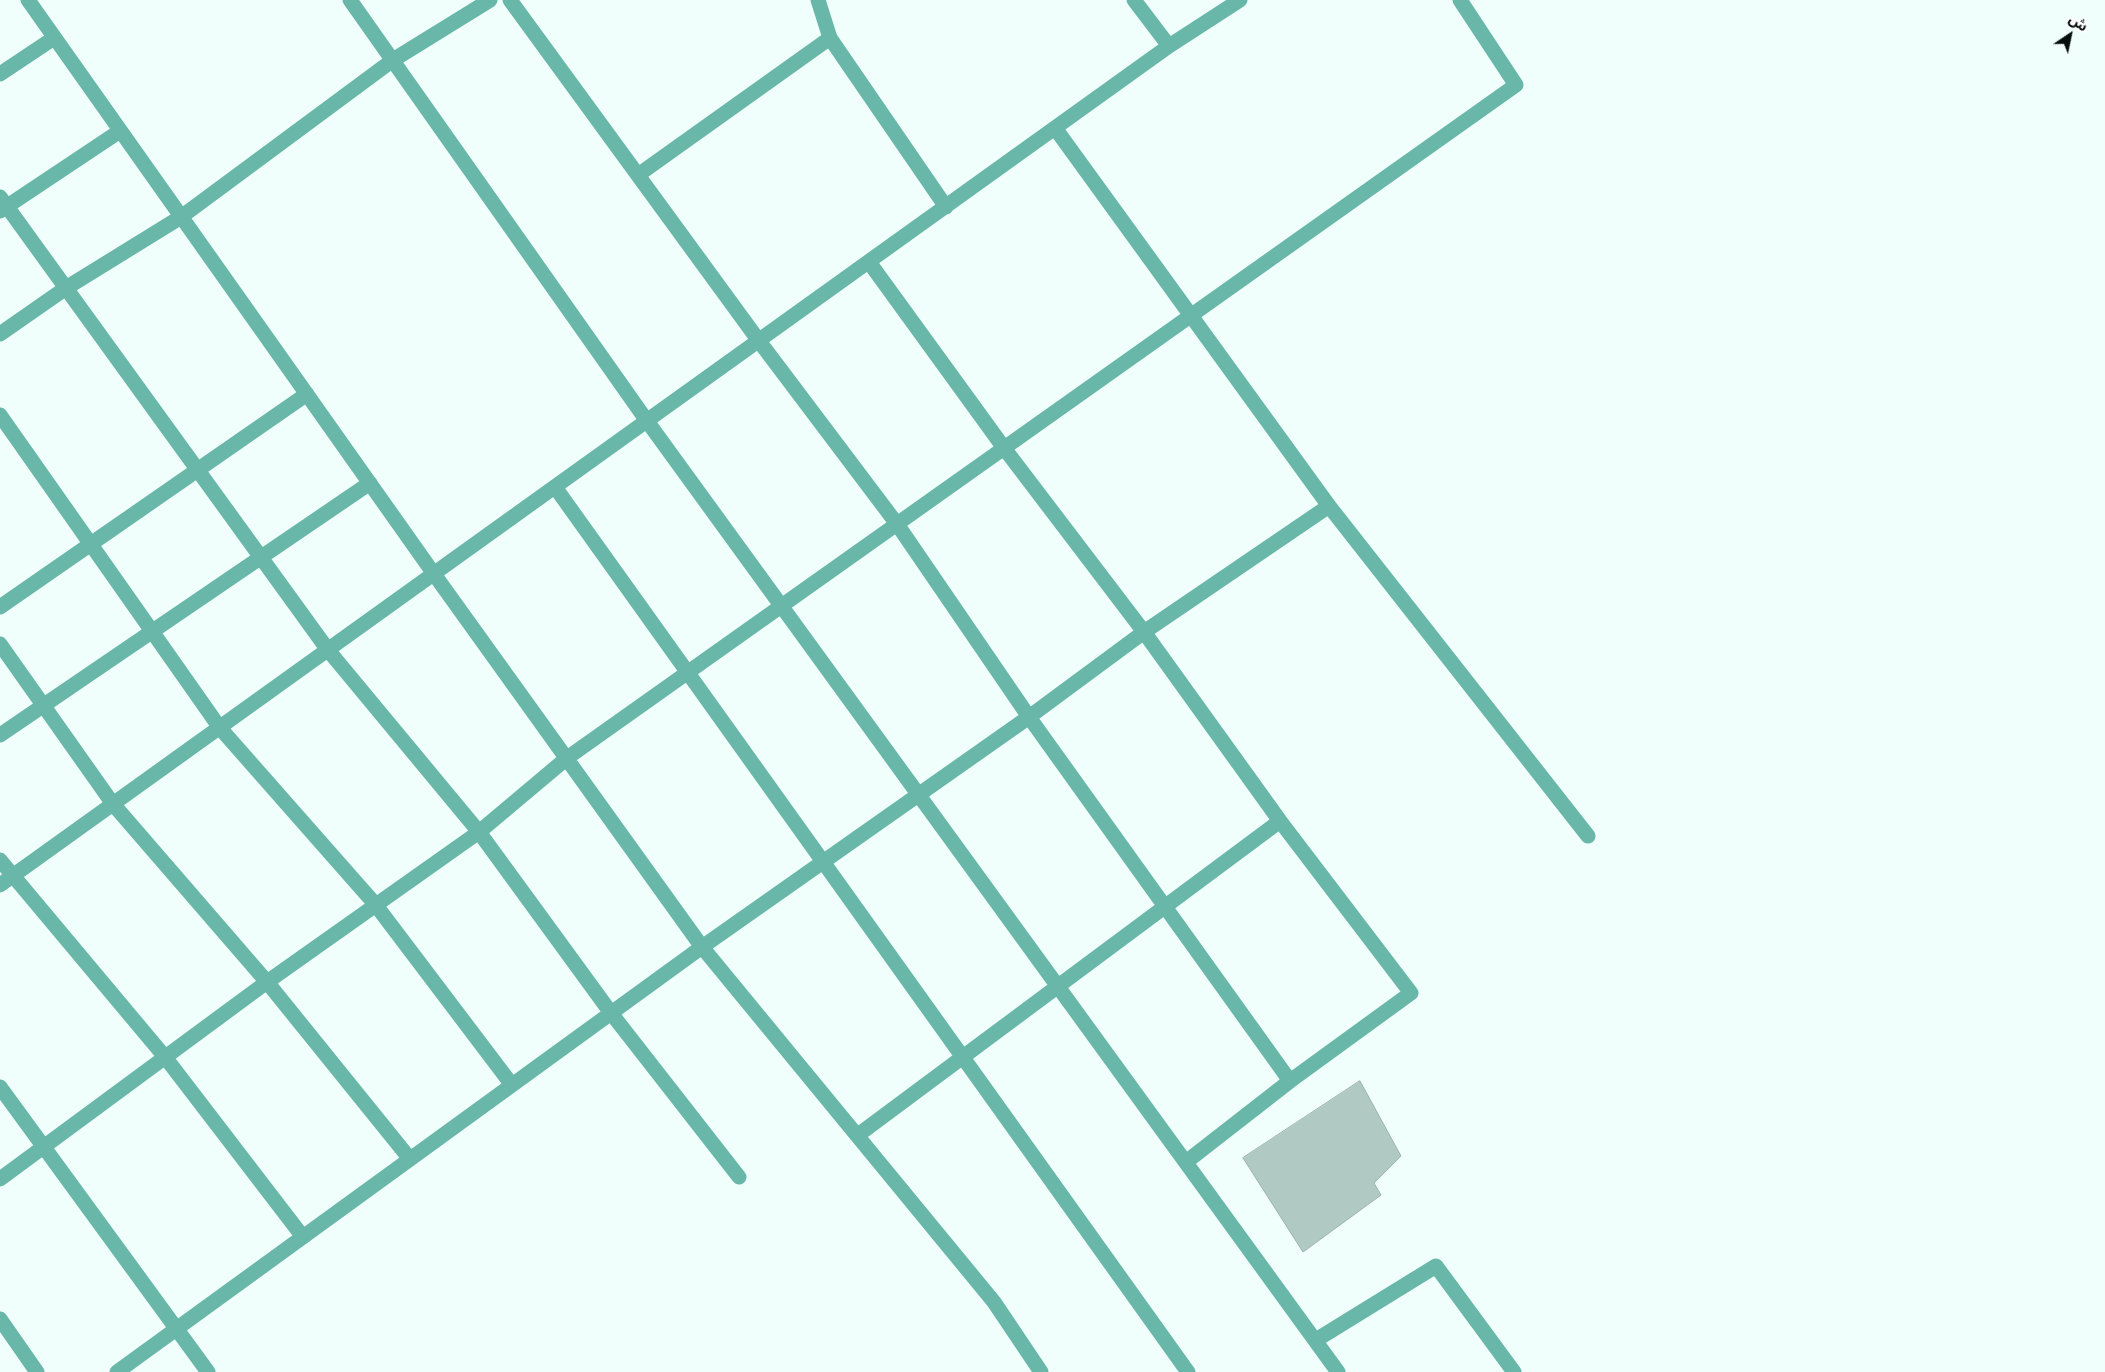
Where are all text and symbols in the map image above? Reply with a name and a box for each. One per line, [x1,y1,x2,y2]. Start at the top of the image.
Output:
north arrow [2045,10,2095,60]
text: ش [2066,11,2091,35]

